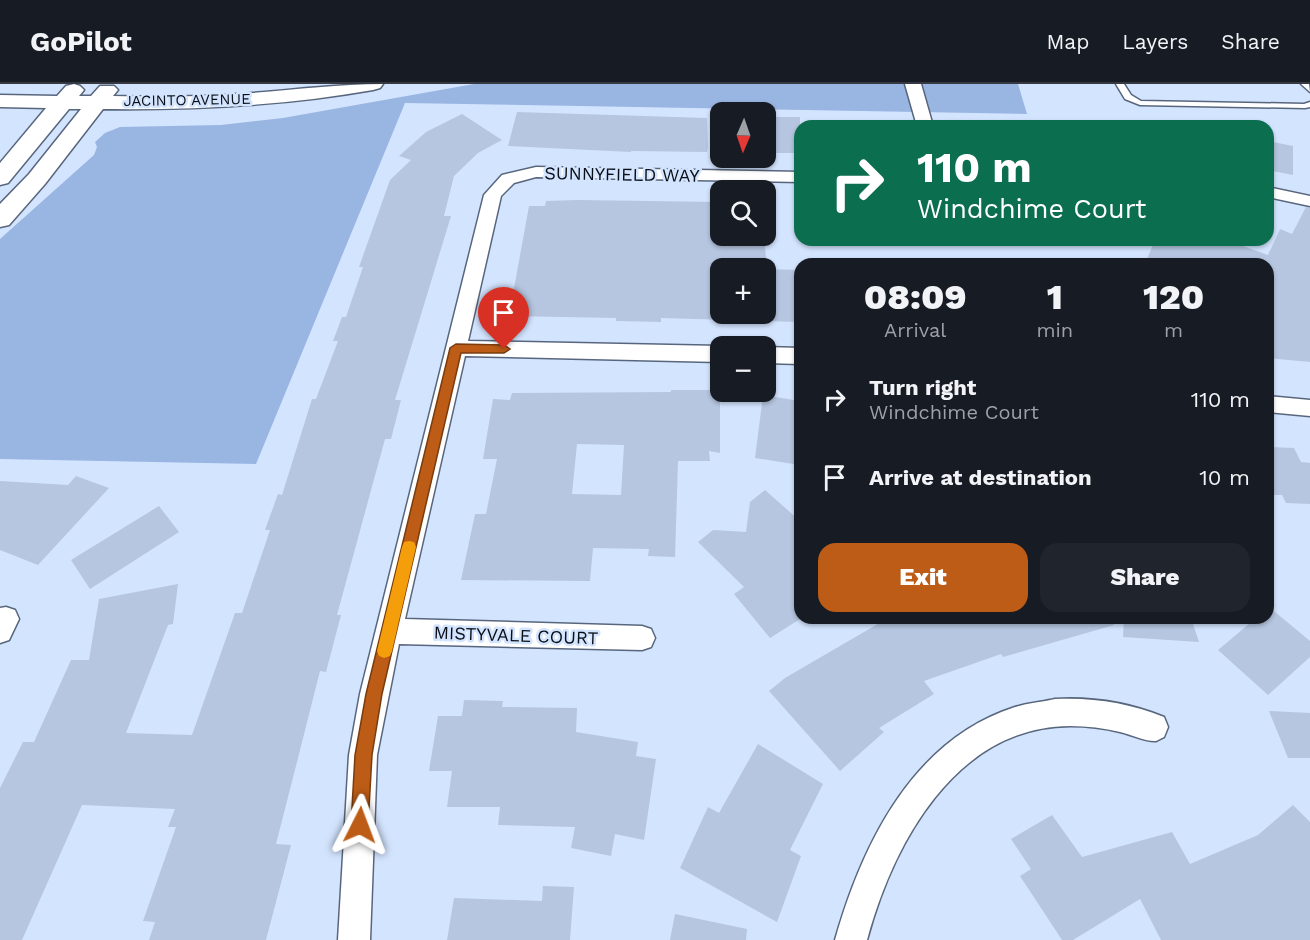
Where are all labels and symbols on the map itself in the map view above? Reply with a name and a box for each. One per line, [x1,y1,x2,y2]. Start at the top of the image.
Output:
street label: JACINTO AVENUE [123,90,251,110]
north arrow [710,102,776,168]
street label: SUNNYFIELD WAY [544,162,701,186]
pin [478,287,529,349]
street label: MISTYVALE COURT [433,622,599,648]
position arrow [328,793,392,857]

